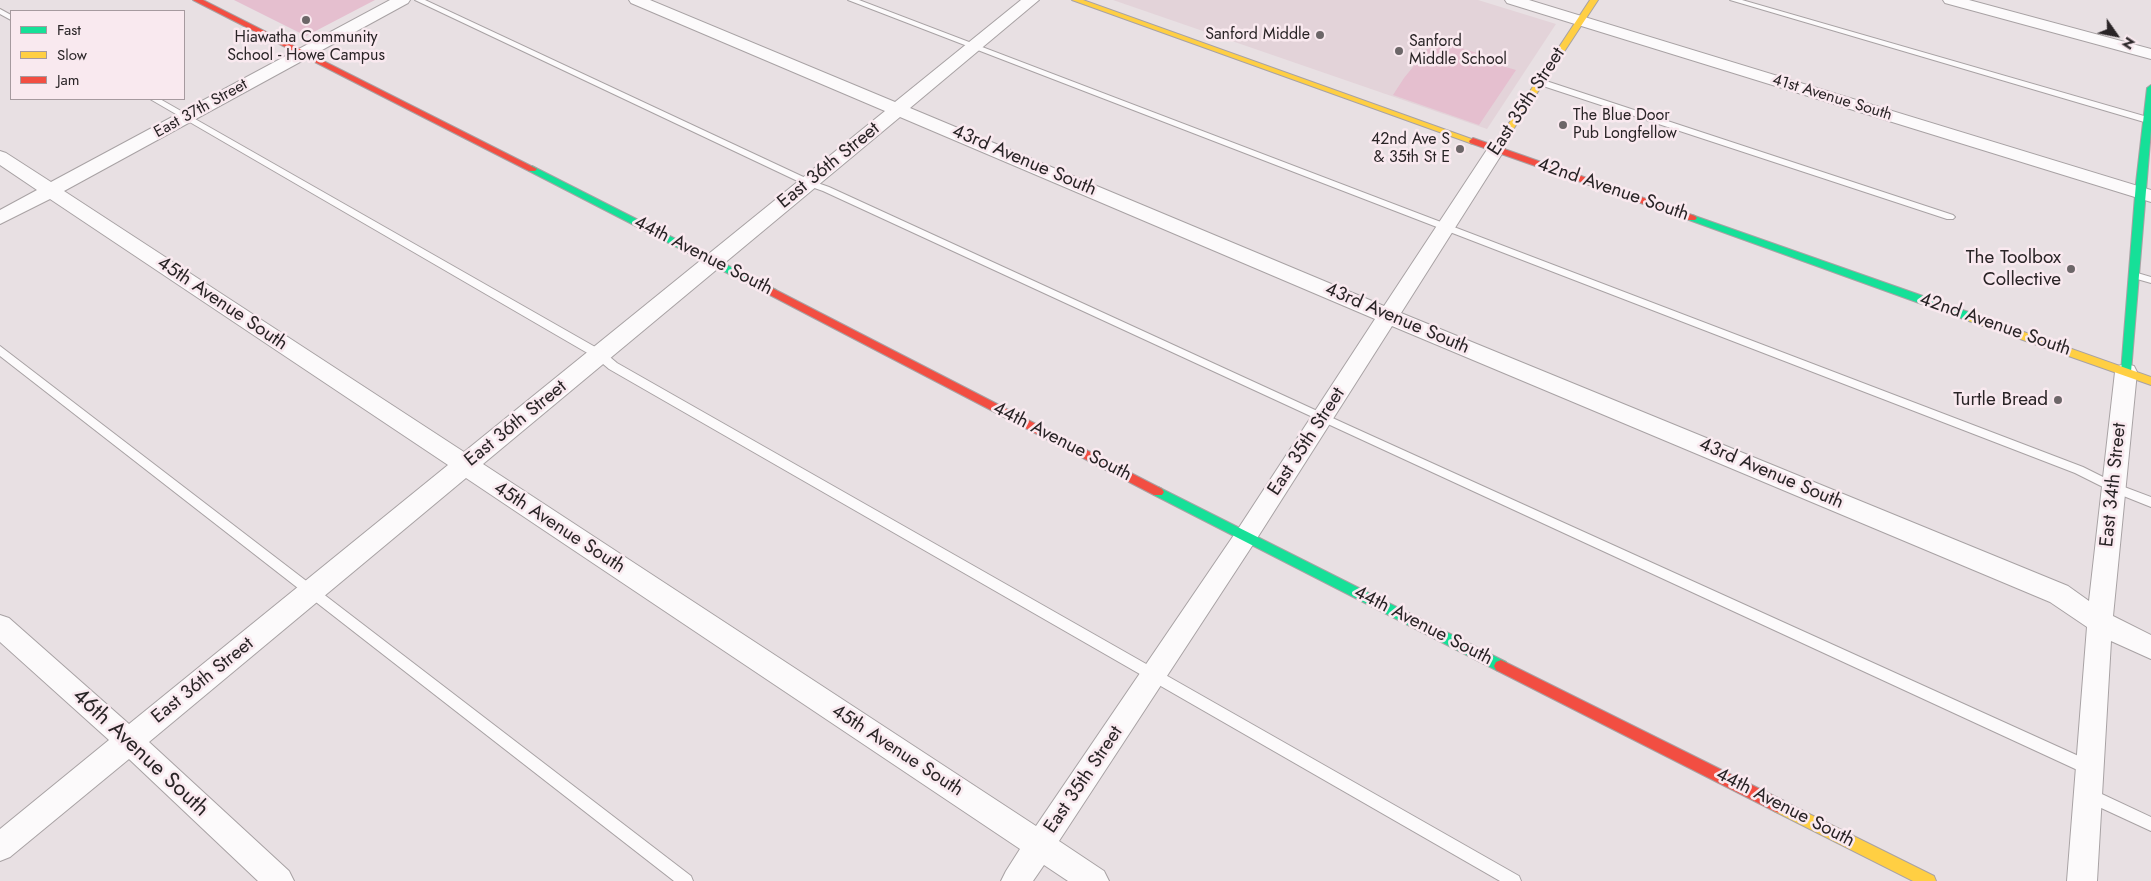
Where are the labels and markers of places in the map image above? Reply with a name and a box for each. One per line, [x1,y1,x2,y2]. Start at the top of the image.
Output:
marker: Hiawatha Community School - Howe Campus [300,14,312,26]
place label: Sanford Middle [1205,25,1310,45]
place label: Hiawatha Community School - Howe Campus [227,28,385,66]
marker: Sanford Middle [1314,29,1326,41]
place label: Sanford Middle School [1409,32,1507,70]
marker: Sanford Middle School [1393,45,1405,57]
place label: The Blue Door Pub Longfellow [1573,106,1677,144]
marker: The Blue Door Pub Longfellow [1557,119,1569,131]
place label: 42nd Ave S & 35th St E [1371,130,1450,168]
marker: 42nd Ave S & 35th St E [1454,143,1466,155]
place label: The Toolbox Collective [1966,247,2061,291]
marker: The Toolbox Collective [2065,263,2077,275]
place label: Turtle Bread [1953,389,2048,411]
marker: Turtle Bread [2052,394,2064,406]

